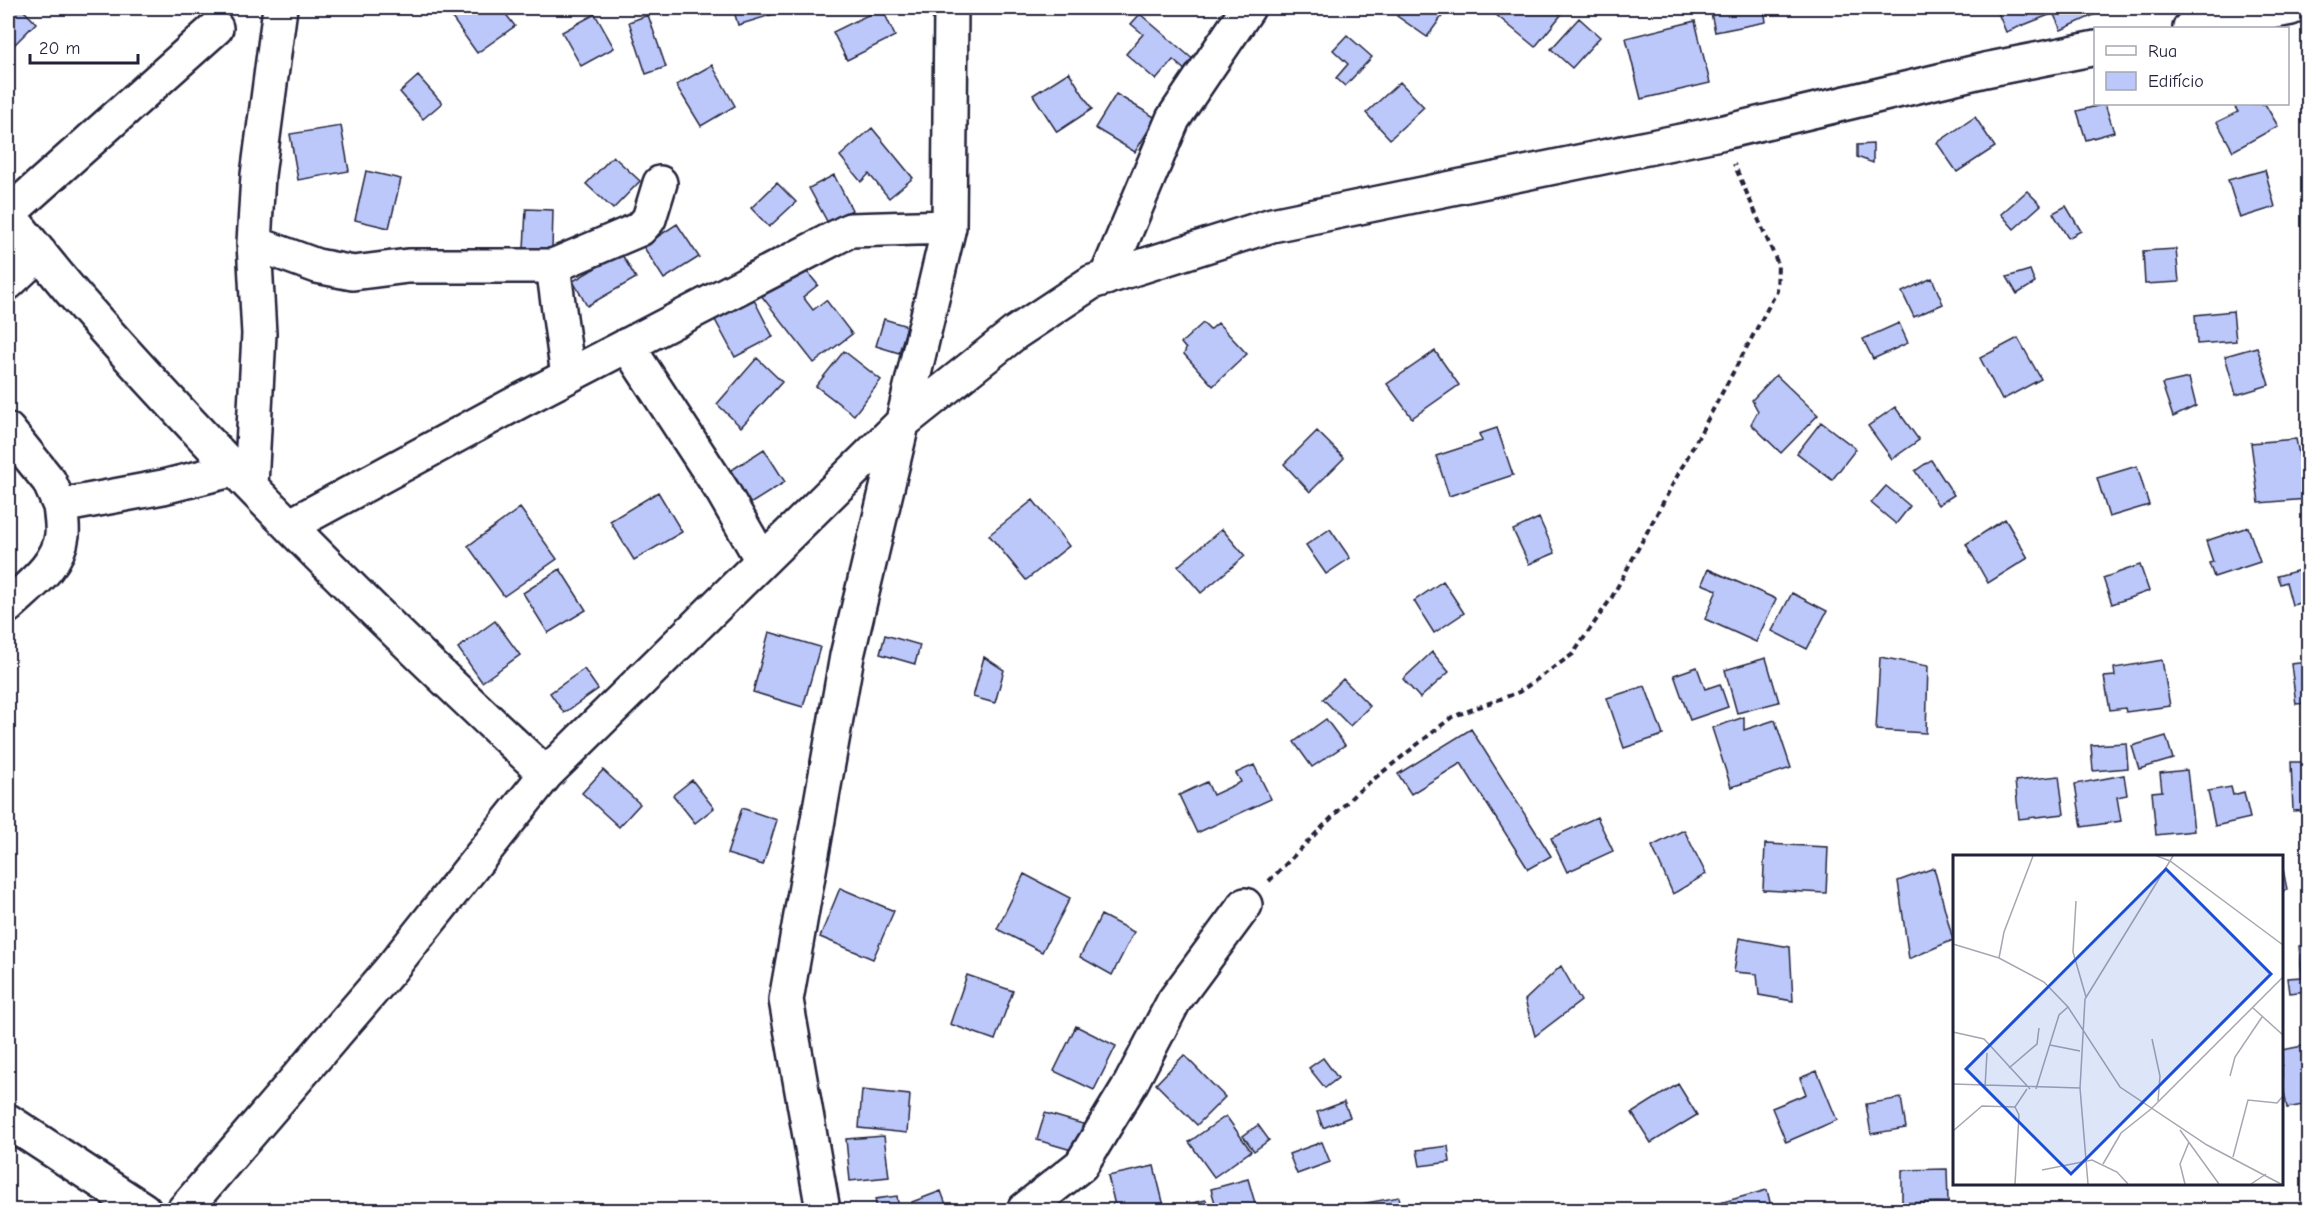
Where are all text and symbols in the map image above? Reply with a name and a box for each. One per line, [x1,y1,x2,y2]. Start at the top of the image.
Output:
scale bar [30,27,138,65]
legend [2094,27,2289,105]
text: 20 m [39,38,80,59]
text: Rua [2148,41,2177,62]
text: Edifício [2148,71,2204,92]
inset map [1953,855,2283,1185]

